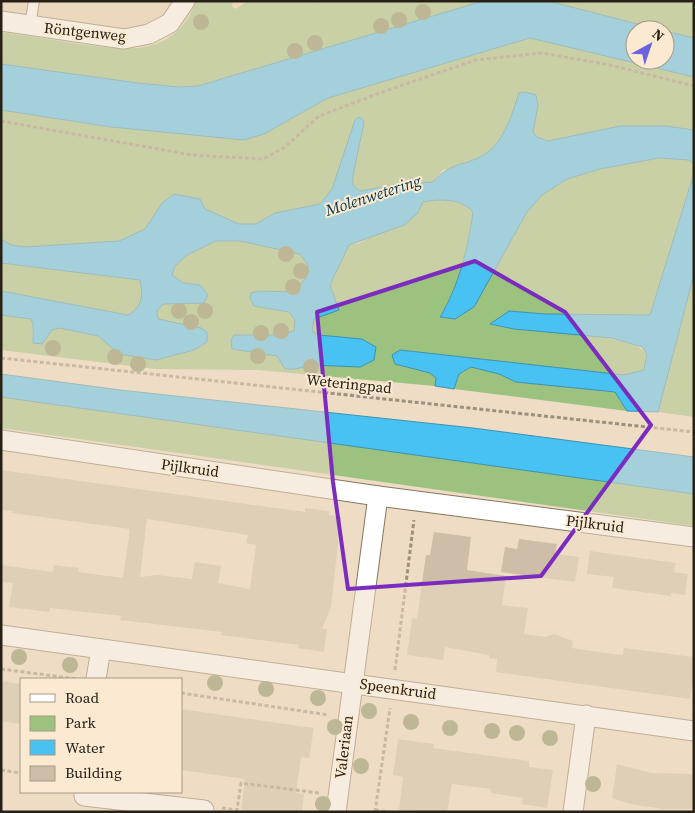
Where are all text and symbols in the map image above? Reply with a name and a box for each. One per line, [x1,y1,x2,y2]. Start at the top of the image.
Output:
street label: Röntgenweg [43,17,127,46]
north arrow [625,20,675,70]
text: N [648,24,669,46]
water label: Molenwetering [321,169,425,221]
street label: Weteringpad [305,369,393,398]
street label: Pijlkruid [160,453,221,482]
street label: Pijlkruid [565,510,626,538]
street label: Speenkruid [359,673,438,704]
legend [20,678,182,793]
text: Road [65,687,99,708]
text: Park [65,712,97,733]
street label: Valeriaan [329,714,358,780]
text: Water [65,737,106,758]
text: Building [65,762,122,783]

